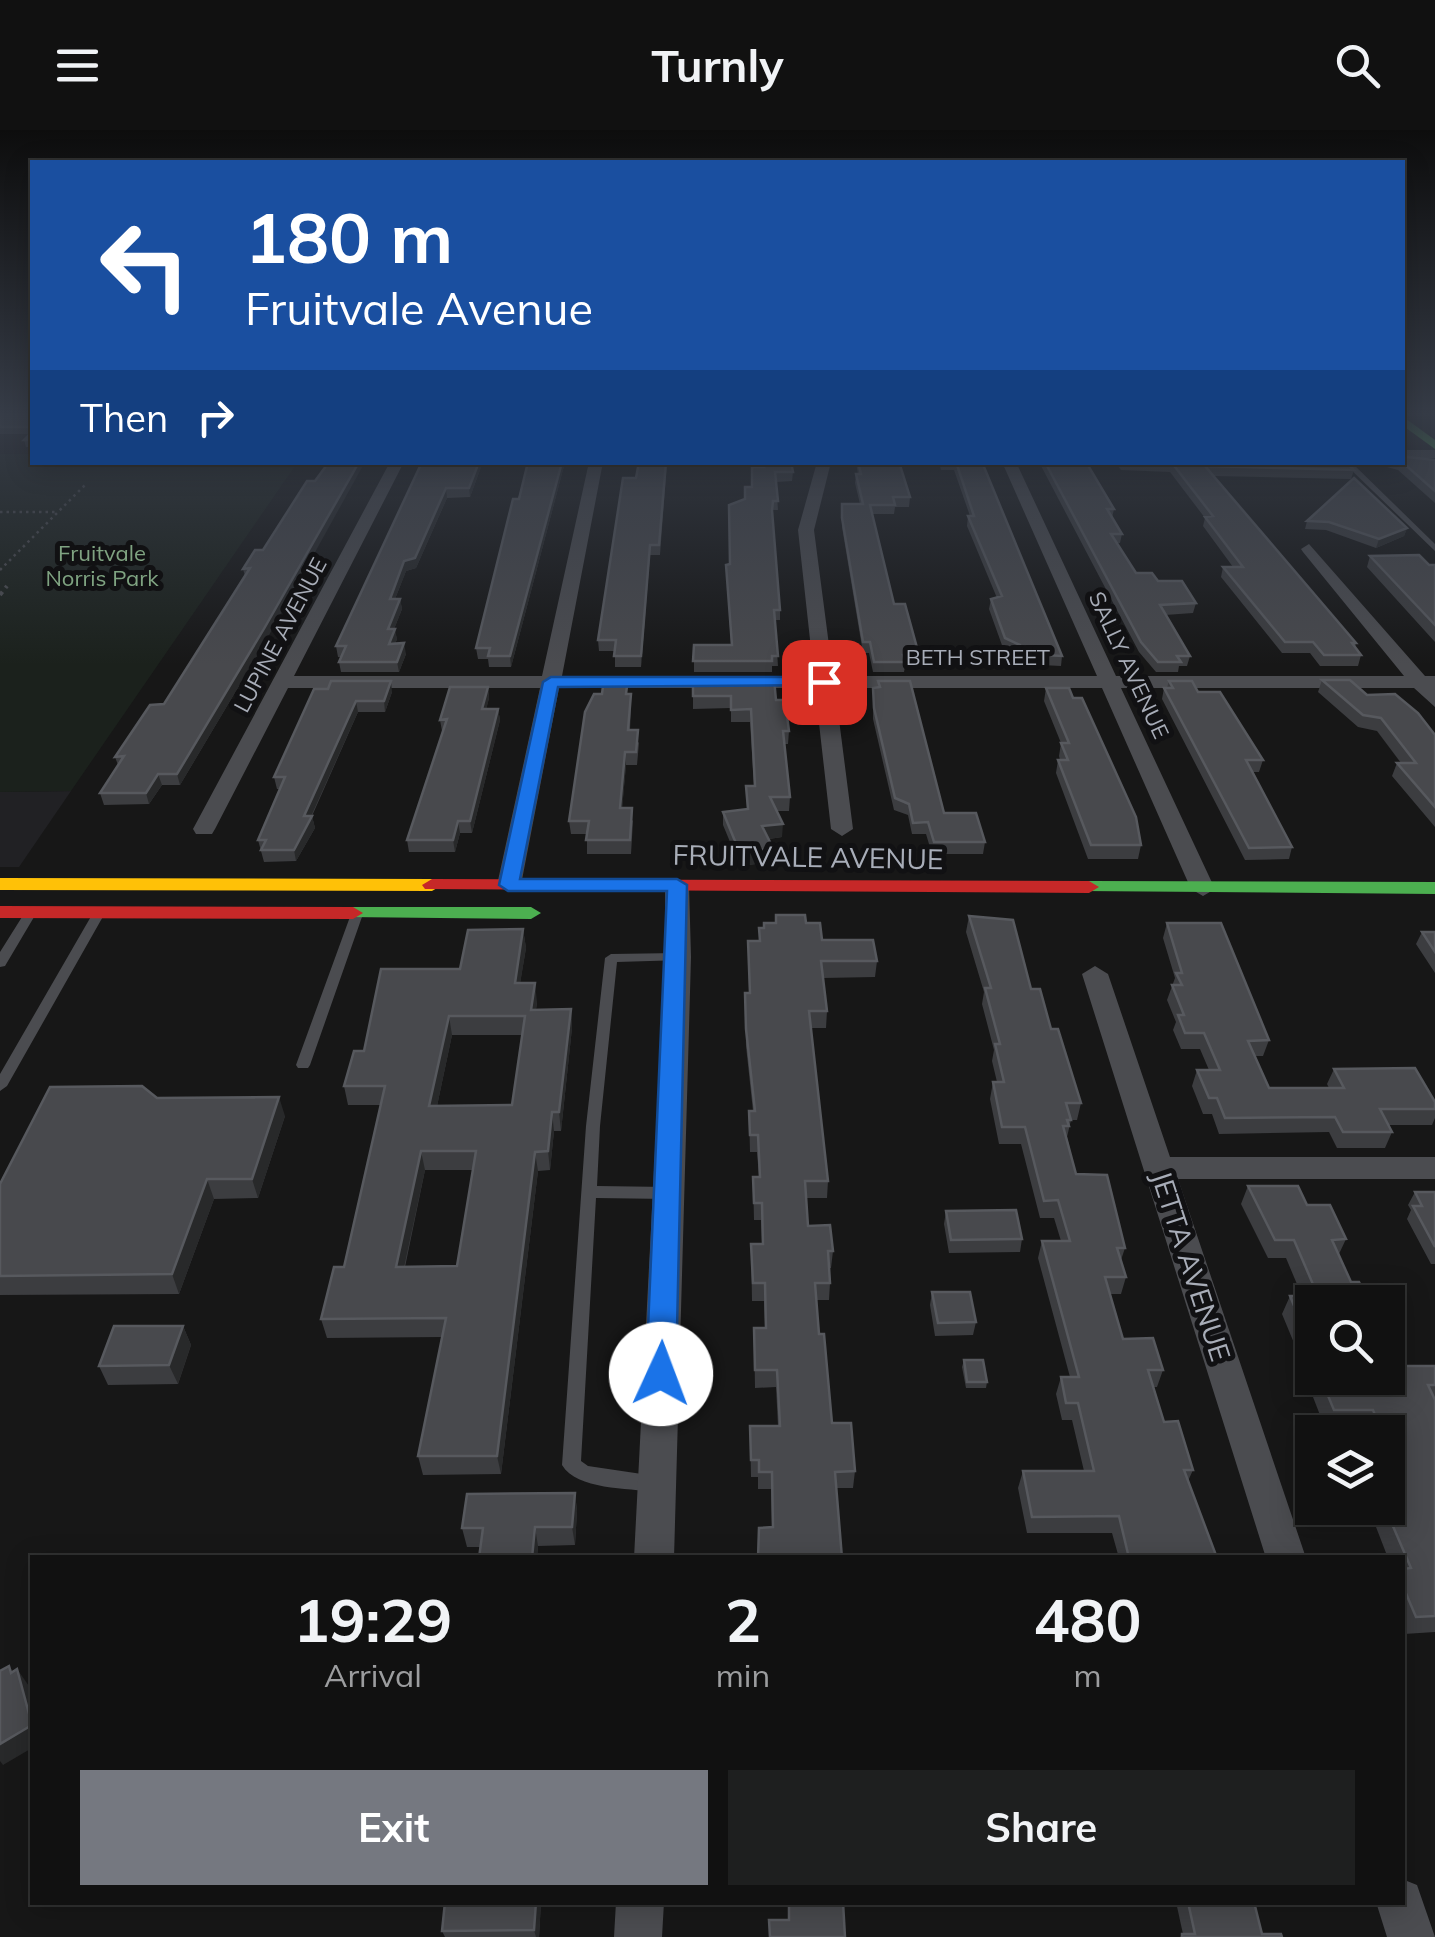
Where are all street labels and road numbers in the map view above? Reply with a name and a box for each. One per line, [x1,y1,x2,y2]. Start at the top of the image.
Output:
street label: LUPINE AVENUE [227,553,333,717]
street label: SALLY AVENUE [1083,587,1175,743]
street label: BETH STREET [906,643,1050,671]
street label: FRUITVALE AVENUE [672,837,944,876]
street label: JETTA AVENUE [1144,1166,1239,1365]

